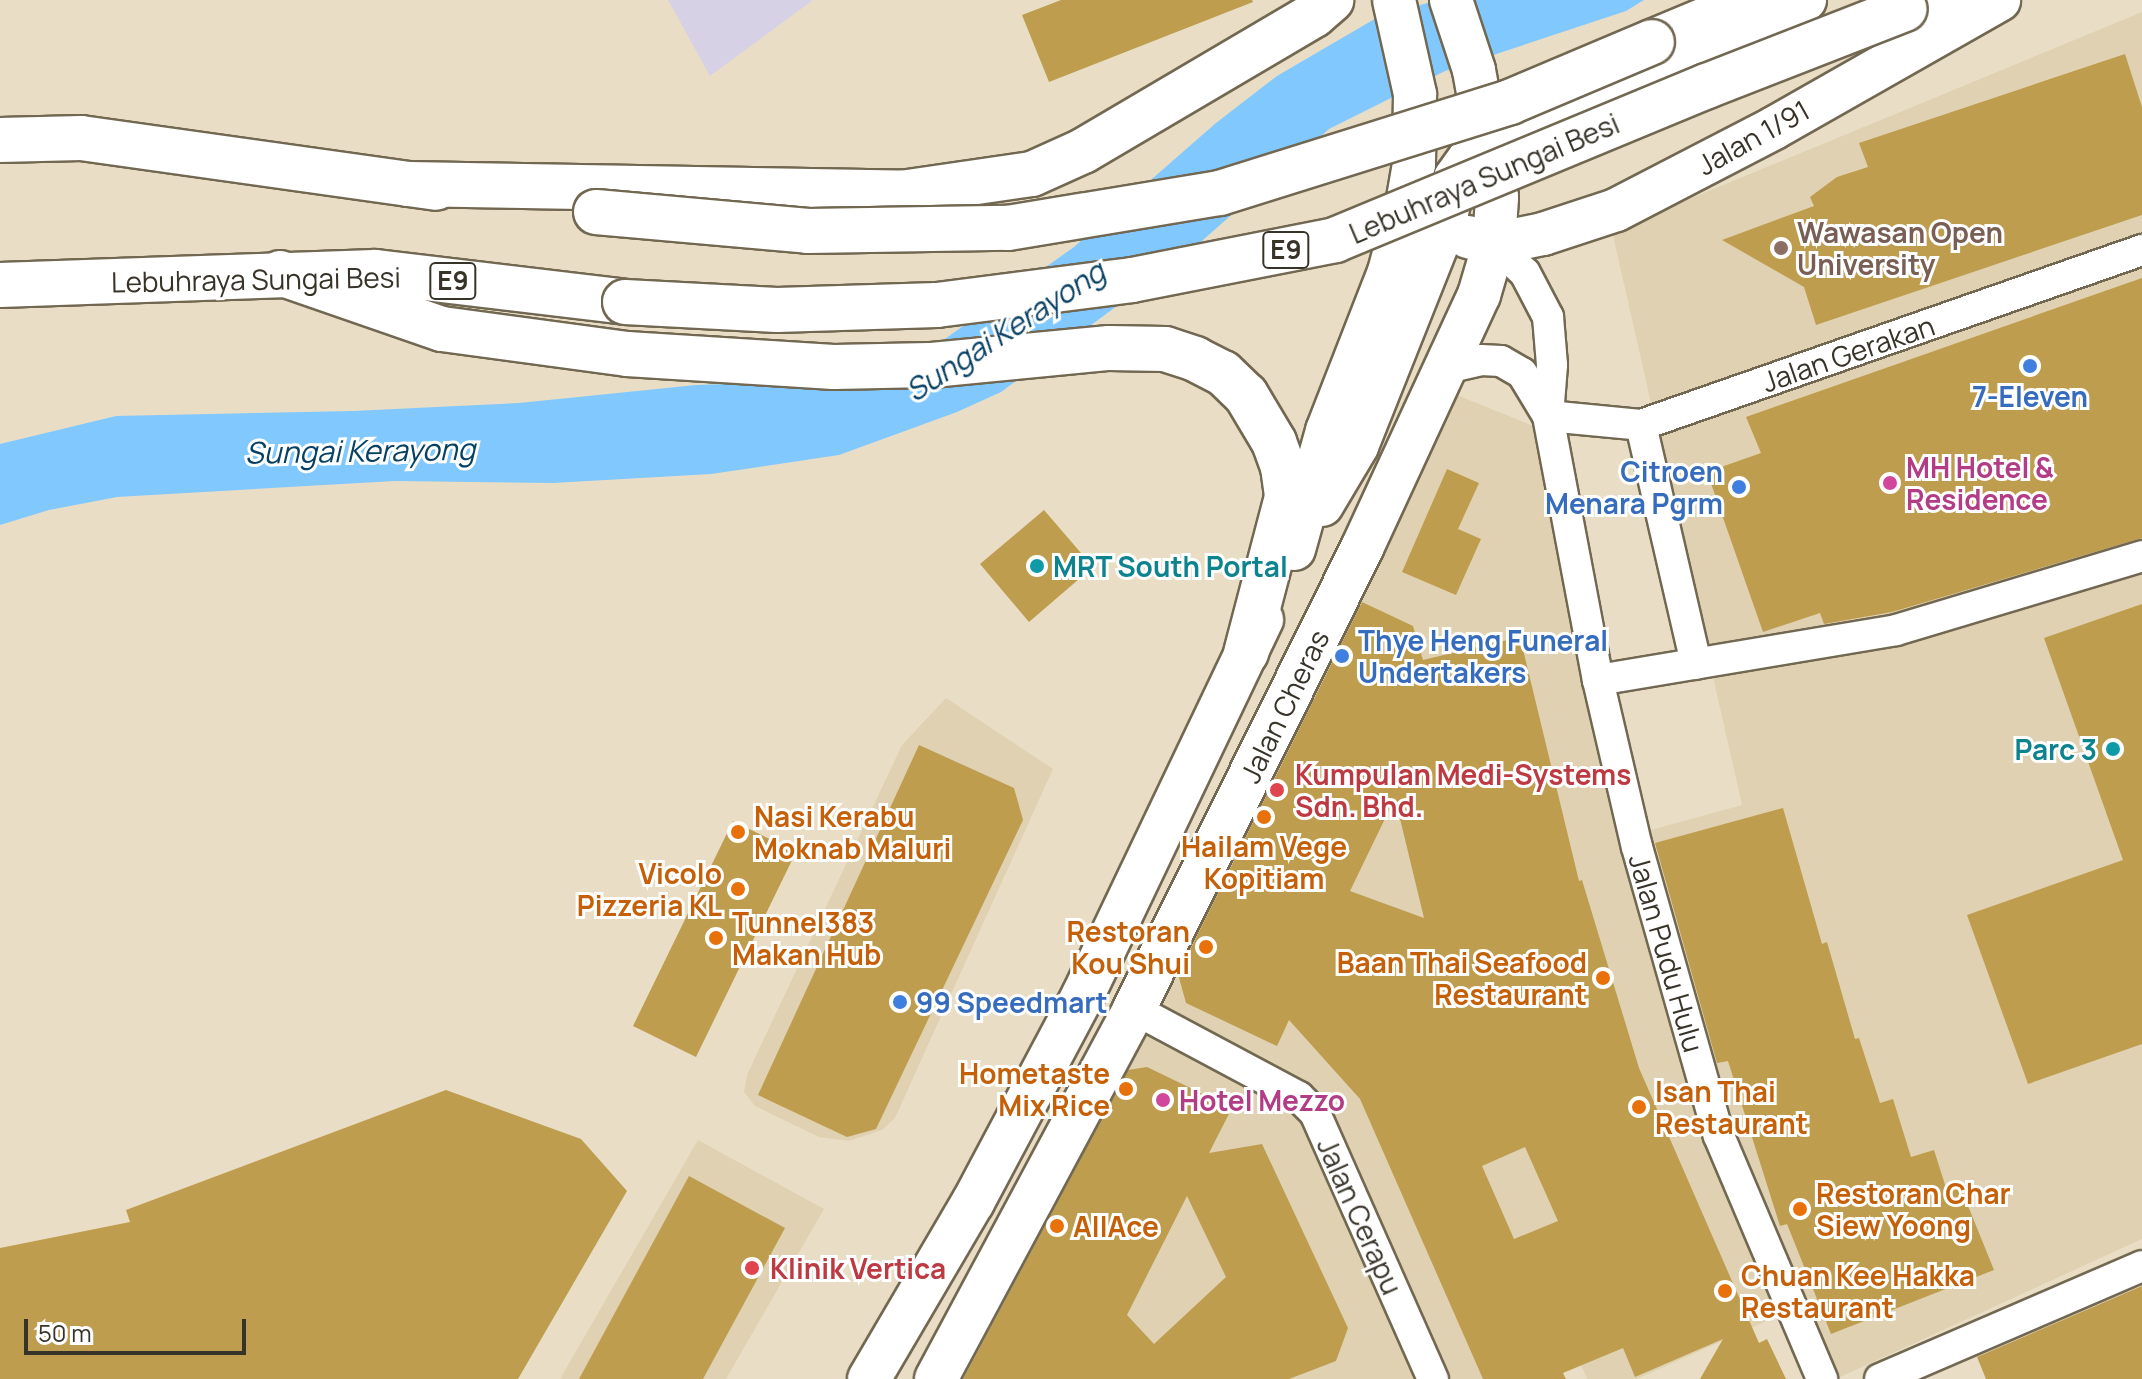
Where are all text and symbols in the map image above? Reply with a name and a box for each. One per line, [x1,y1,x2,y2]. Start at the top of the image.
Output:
street label: Jalan 1/91 [1691,93,1815,181]
street label: Lebuhraya Sungai Besi [1344,106,1624,250]
place label: Wawasan Open University [1797,215,2003,281]
road number: E9 [1262,228,1310,272]
marker: Wawasan Open University [1772,239,1790,257]
water label: Sungai Kerayong [899,253,1111,409]
road number: E9 [429,259,477,303]
street label: Lebuhraya Sungai Besi [111,260,401,298]
street label: Jalan Gerakan [1757,308,1939,398]
marker: 7-Eleven [2021,357,2039,375]
place label: 7-Eleven [1972,379,2088,413]
water label: Sungai Kerayong [245,431,475,471]
place label: MH Hotel & Residence [1906,450,2054,516]
place label: Citroen Menara Pgrm [1545,454,1723,520]
marker: MH Hotel & Residence [1881,474,1899,492]
marker: Citroen Menara Pgrm [1730,478,1748,496]
place label: MRT South Portal [1053,549,1289,583]
marker: MRT South Portal [1028,557,1046,575]
place label: Thye Heng Funeral Undertakers [1358,623,1608,689]
street label: Jalan Cheras [1233,624,1335,788]
marker: Thye Heng Funeral Undertakers [1333,647,1351,665]
place label: Parc 3 [2014,732,2097,766]
marker: Parc 3 [2104,740,2122,758]
place label: Kumpulan Medi-Systems Sdn. Bhd. [1295,757,1631,823]
marker: Kumpulan Medi-Systems Sdn. Bhd. [1266,779,1288,801]
place label: Nasi Kerabu Moknab Maluri [754,799,951,865]
marker: Hailam Vege Kopitiam [1255,808,1273,826]
marker: Nasi Kerabu Moknab Maluri [729,823,747,841]
place label: Hailam Vege Kopitiam [1181,829,1347,895]
street label: Jalan Pudu Hulu [1623,850,1711,1056]
place label: Vicolo Pizzeria KL [577,856,722,922]
marker: Vicolo Pizzeria KL [729,880,747,898]
place label: Tunnel383 Makan Hub [732,905,881,971]
place label: Restoran Kou Shui [1066,914,1190,980]
marker: Tunnel383 Makan Hub [707,929,725,947]
marker: Restoran Kou Shui [1197,938,1215,956]
place label: Baan Thai Seafood Restaurant [1337,945,1587,1011]
marker: Baan Thai Seafood Restaurant [1594,969,1612,987]
place label: 99 Speedmart [916,985,1108,1019]
marker: 99 Speedmart [891,993,909,1011]
place label: Hometaste Mix Rice [959,1056,1110,1122]
place label: Isan Thai Restaurant [1655,1074,1808,1140]
marker: Hometaste Mix Rice [1117,1080,1135,1098]
place label: Hotel Mezzo [1179,1083,1345,1117]
marker: Hotel Mezzo [1154,1091,1172,1109]
marker: Isan Thai Restaurant [1630,1098,1648,1116]
street label: Jalan Cerapu [1311,1133,1409,1299]
place label: Restoran Char Siew Yoong [1816,1176,2011,1242]
marker: Restoran Char Siew Yoong [1791,1200,1809,1218]
place label: AllAce [1073,1209,1159,1243]
marker: AllAce [1048,1217,1066,1235]
place label: Klinik Vertica [770,1251,946,1285]
marker: Klinik Vertica [741,1257,763,1279]
place label: Chuan Kee Hakka Restaurant [1741,1258,1975,1324]
marker: Chuan Kee Hakka Restaurant [1716,1282,1734,1300]
scale bar [28,1303,250,1353]
text: 50 m [38,1316,92,1349]

